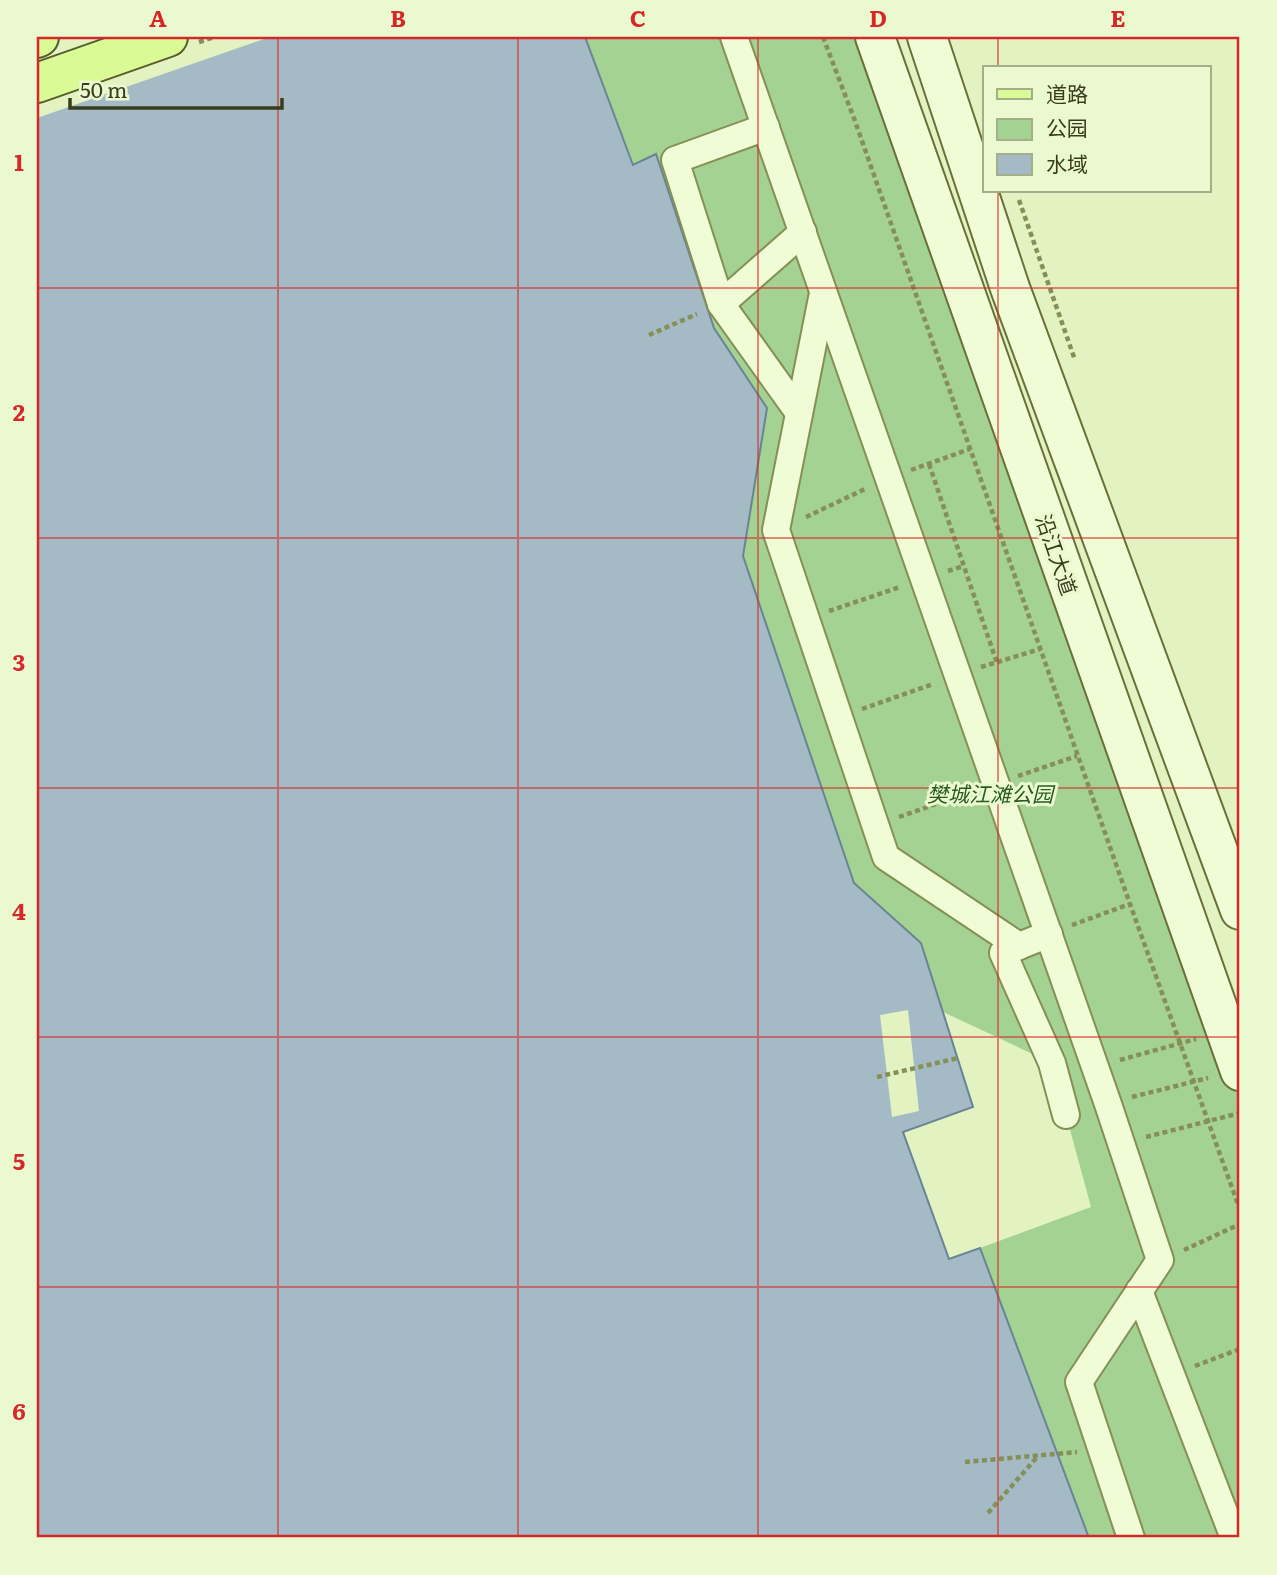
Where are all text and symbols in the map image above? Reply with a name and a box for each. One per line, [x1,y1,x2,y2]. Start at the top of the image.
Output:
text: A [149,0,167,34]
text: B [390,0,406,34]
text: C [630,0,646,34]
text: D [869,0,887,34]
text: E [1110,0,1126,34]
scale bar [70,66,282,110]
legend [983,66,1210,192]
text: 50 m [80,73,127,104]
text: 道路 [1046,77,1088,108]
text: 公园 [1046,111,1088,142]
text: 1 [14,144,24,178]
text: 水域 [1046,147,1088,178]
text: 2 [13,394,25,428]
street label: 沿江大道 [1030,509,1086,599]
text: 3 [13,644,25,678]
park label: 樊城江滩公园 [927,777,1056,808]
text: 4 [12,893,26,927]
text: 5 [13,1143,25,1177]
text: 6 [12,1393,26,1427]

